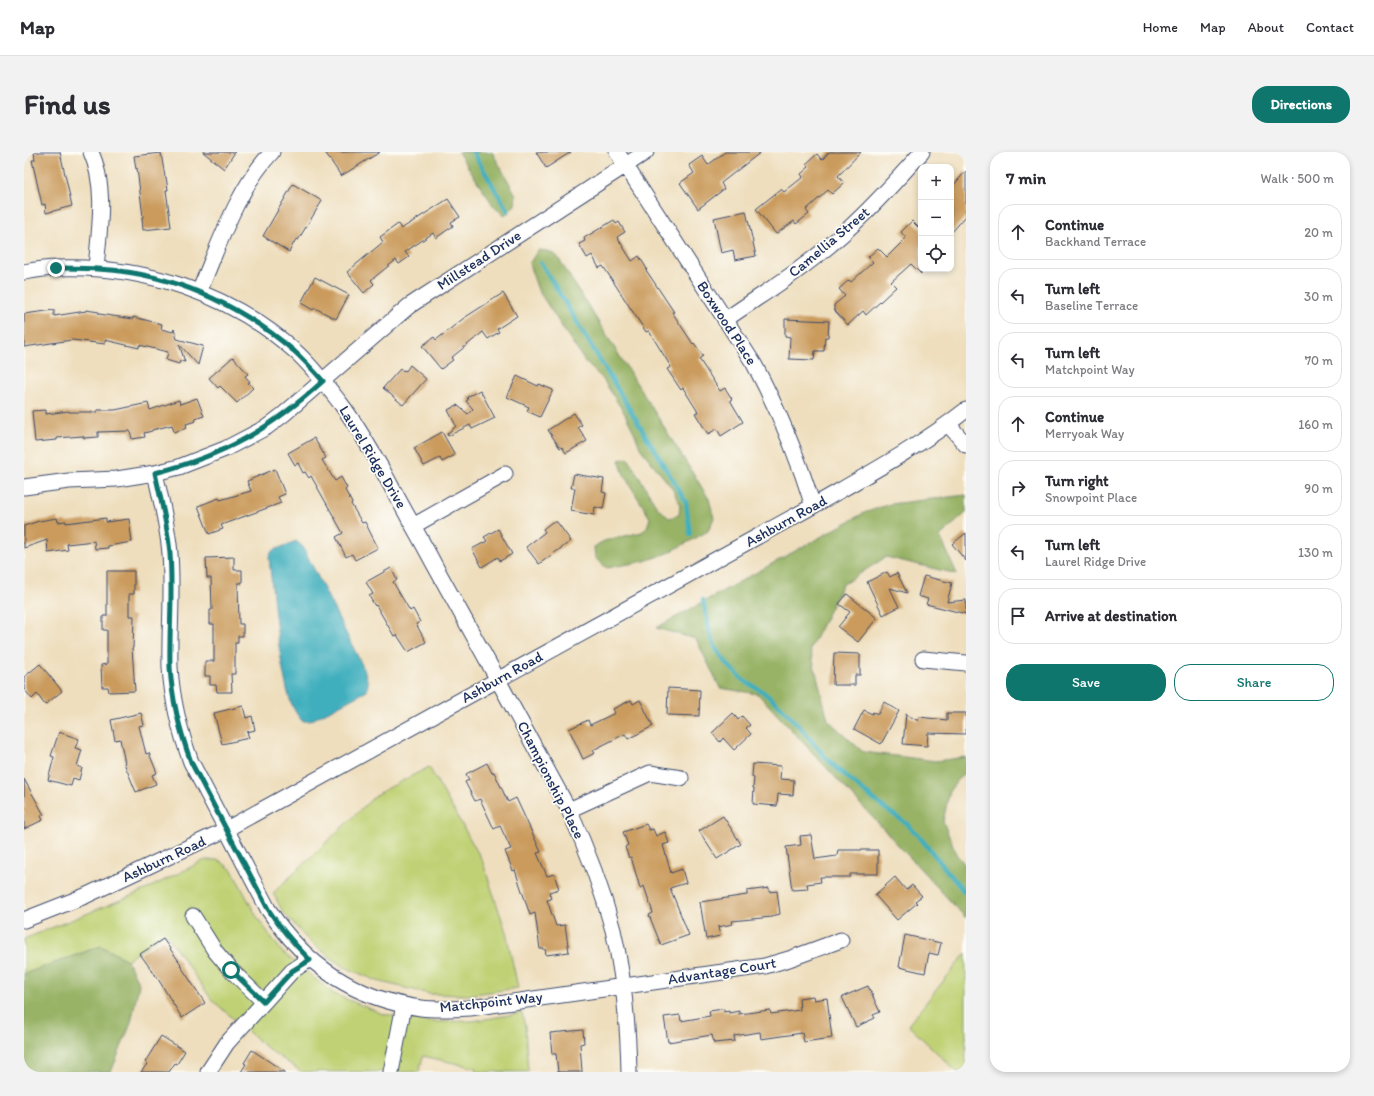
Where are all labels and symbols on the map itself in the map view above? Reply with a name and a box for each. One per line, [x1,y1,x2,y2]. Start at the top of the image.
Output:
street label: Camellia Street [785,203,874,281]
street label: Millstead Drive [434,226,524,294]
route end [47,259,65,277]
street label: Boxwood Place [693,278,761,368]
street label: Laurel Ridge Drive [335,402,411,512]
street label: Ashburn Road [742,491,830,551]
street label: Ashburn Road [458,647,546,707]
street label: Championship Place [514,718,588,842]
street label: Ashburn Road [119,832,209,886]
street label: Advantage Court [667,953,778,988]
route start [222,961,240,979]
street label: Matchpoint Way [439,988,543,1016]

